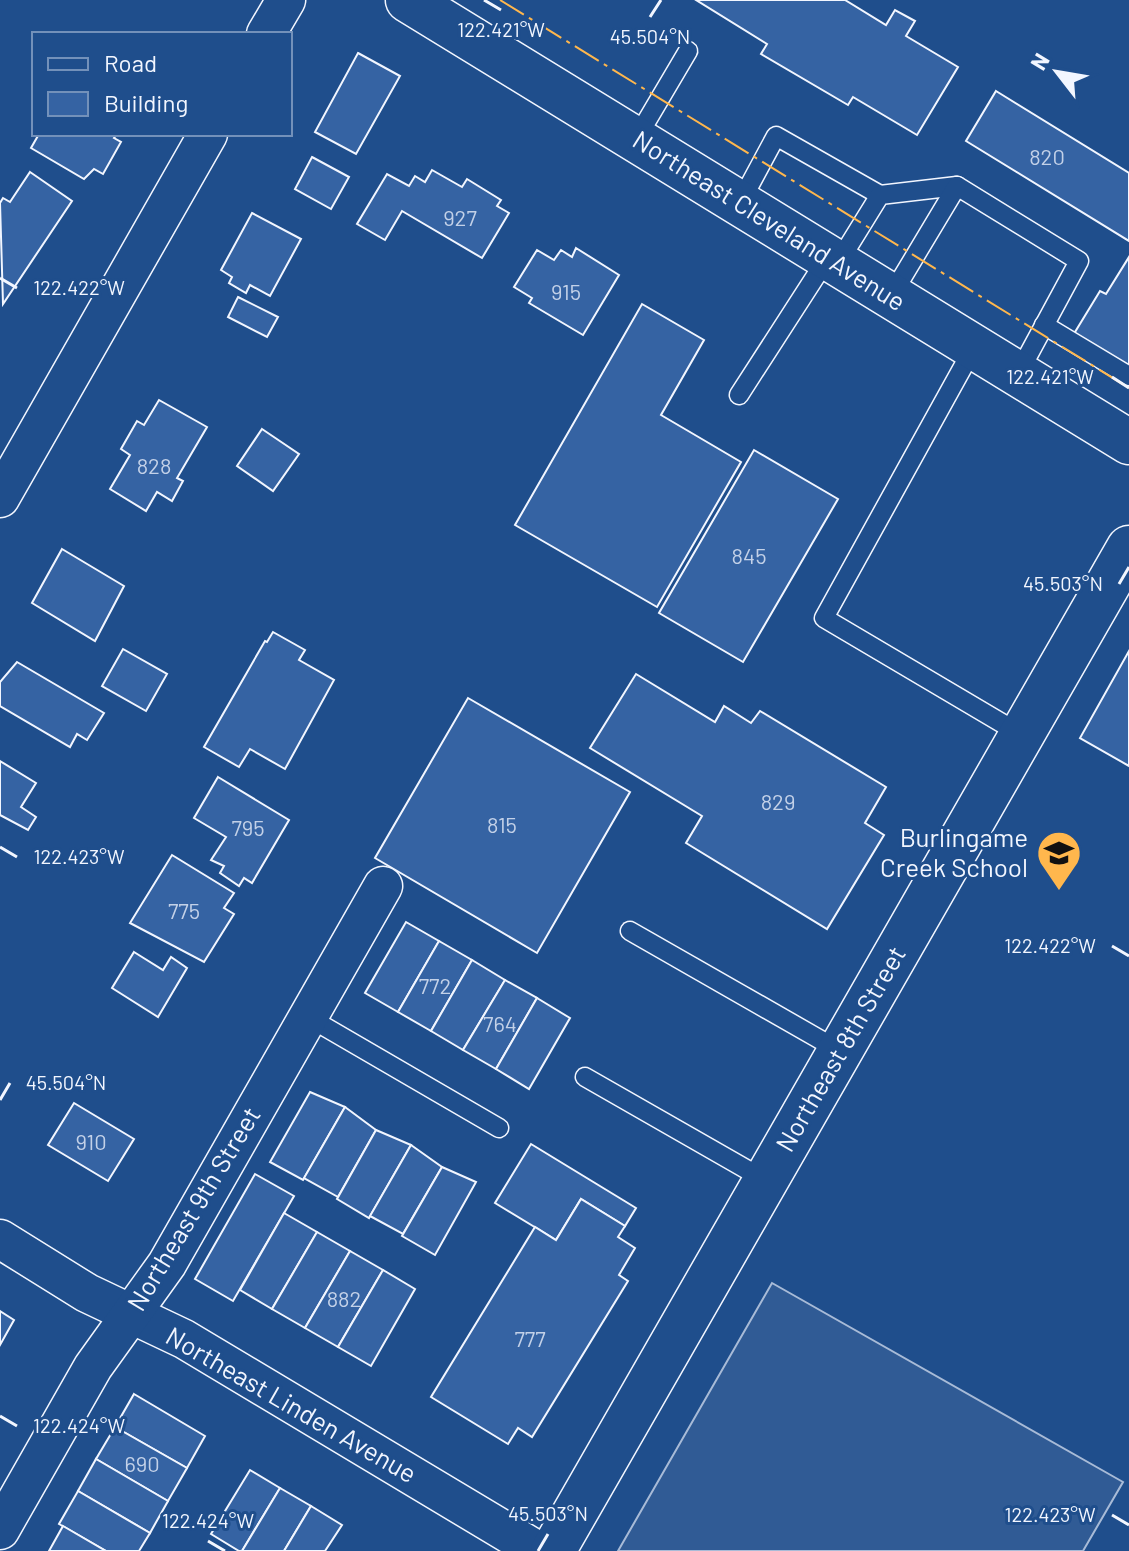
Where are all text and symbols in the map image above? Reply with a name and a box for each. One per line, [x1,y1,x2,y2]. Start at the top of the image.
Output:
text: 122.421°W [457,17,545,41]
text: 45.504°N [610,24,690,48]
legend [32,32,292,136]
north arrow [1017,32,1097,112]
text: Road [104,48,157,77]
text: N [1024,48,1054,74]
text: Building [104,88,188,117]
street label: Northeast Cleveland Avenue [628,123,912,316]
house number: 820 [1029,143,1065,169]
house number: 927 [443,204,477,230]
text: 122.422°W [33,275,125,299]
house number: 915 [551,278,581,304]
text: 122.421°W [1006,364,1094,388]
house number: 828 [137,452,171,478]
house number: 845 [732,542,766,568]
text: 45.503°N [1023,571,1103,595]
house number: 829 [761,788,795,814]
house number: 815 [487,811,517,837]
house number: 795 [231,814,265,840]
place label: Burlingame Creek School [880,821,1028,882]
school or university icon: Burlingame Creek School [1035,829,1083,892]
text: 122.423°W [33,844,125,868]
house number: 775 [168,897,200,923]
text: 122.422°W [1004,933,1096,957]
street label: Northeast 8th Street [768,940,911,1157]
house number: 772 [419,972,451,998]
house number: 764 [483,1010,517,1036]
text: 45.504°N [26,1070,106,1094]
street label: Northeast 9th Street [120,1101,266,1316]
house number: 910 [75,1128,107,1154]
house number: 882 [327,1285,361,1311]
street label: Northeast Linden Avenue [161,1319,423,1488]
house number: 777 [514,1325,546,1351]
text: 122.424°W [33,1413,125,1437]
house number: 690 [124,1450,160,1476]
text: 45.503°N [508,1501,588,1525]
text: 122.423°W [1004,1502,1096,1526]
text: 122.424°W [162,1508,254,1532]

